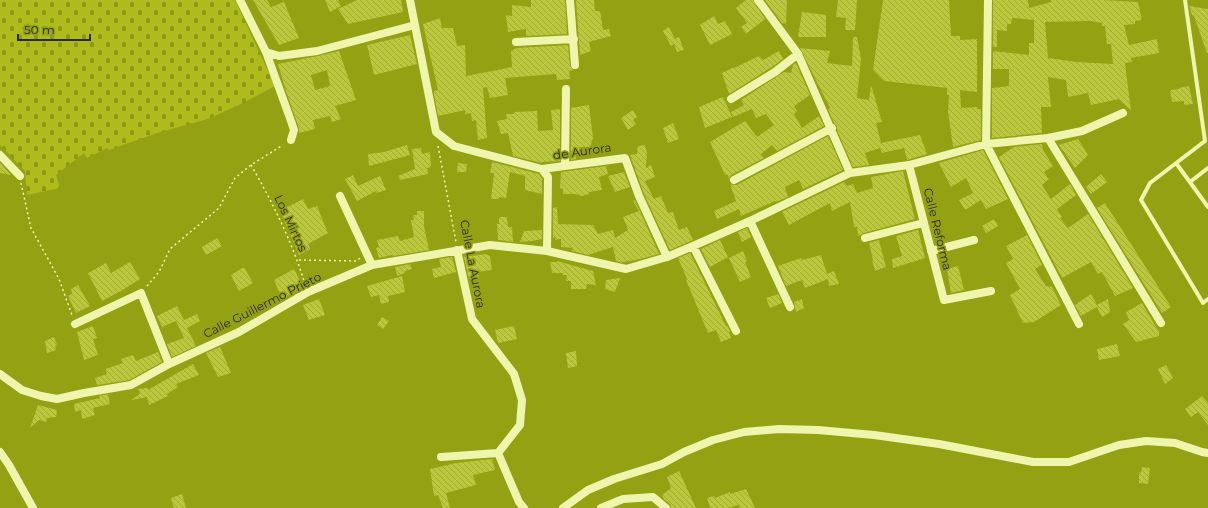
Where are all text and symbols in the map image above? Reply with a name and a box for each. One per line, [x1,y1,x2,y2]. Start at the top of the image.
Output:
scale bar [18,16,90,42]
text: 50 m [24,22,55,37]
street label: de Aurora [552,139,612,163]
street label: Calle Reforma [921,186,955,272]
street label: Los Mirtos [271,192,311,254]
street label: Calle La Aurora [457,219,489,309]
street label: Calle Guillermo Prieto [200,269,324,341]

